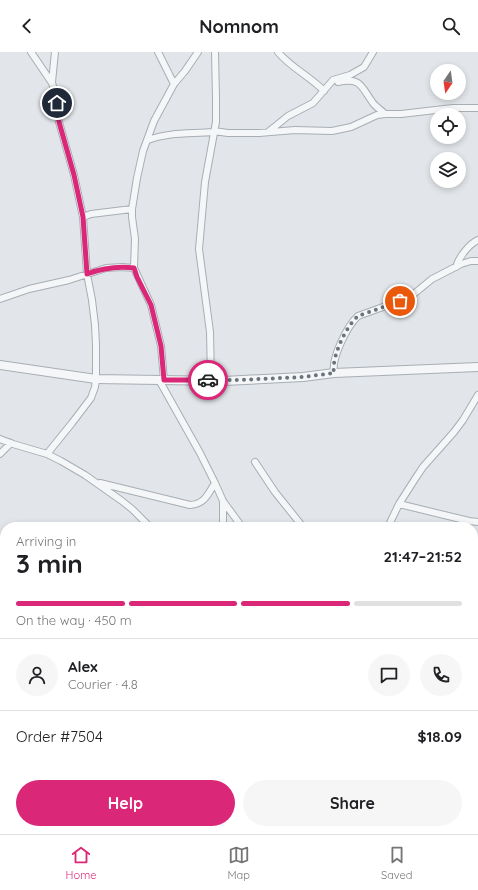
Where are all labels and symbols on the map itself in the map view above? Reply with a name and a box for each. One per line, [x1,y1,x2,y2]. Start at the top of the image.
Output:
north arrow [430,64,466,100]
pin [40,86,74,120]
pin [383,284,417,318]
courier [188,360,228,400]

